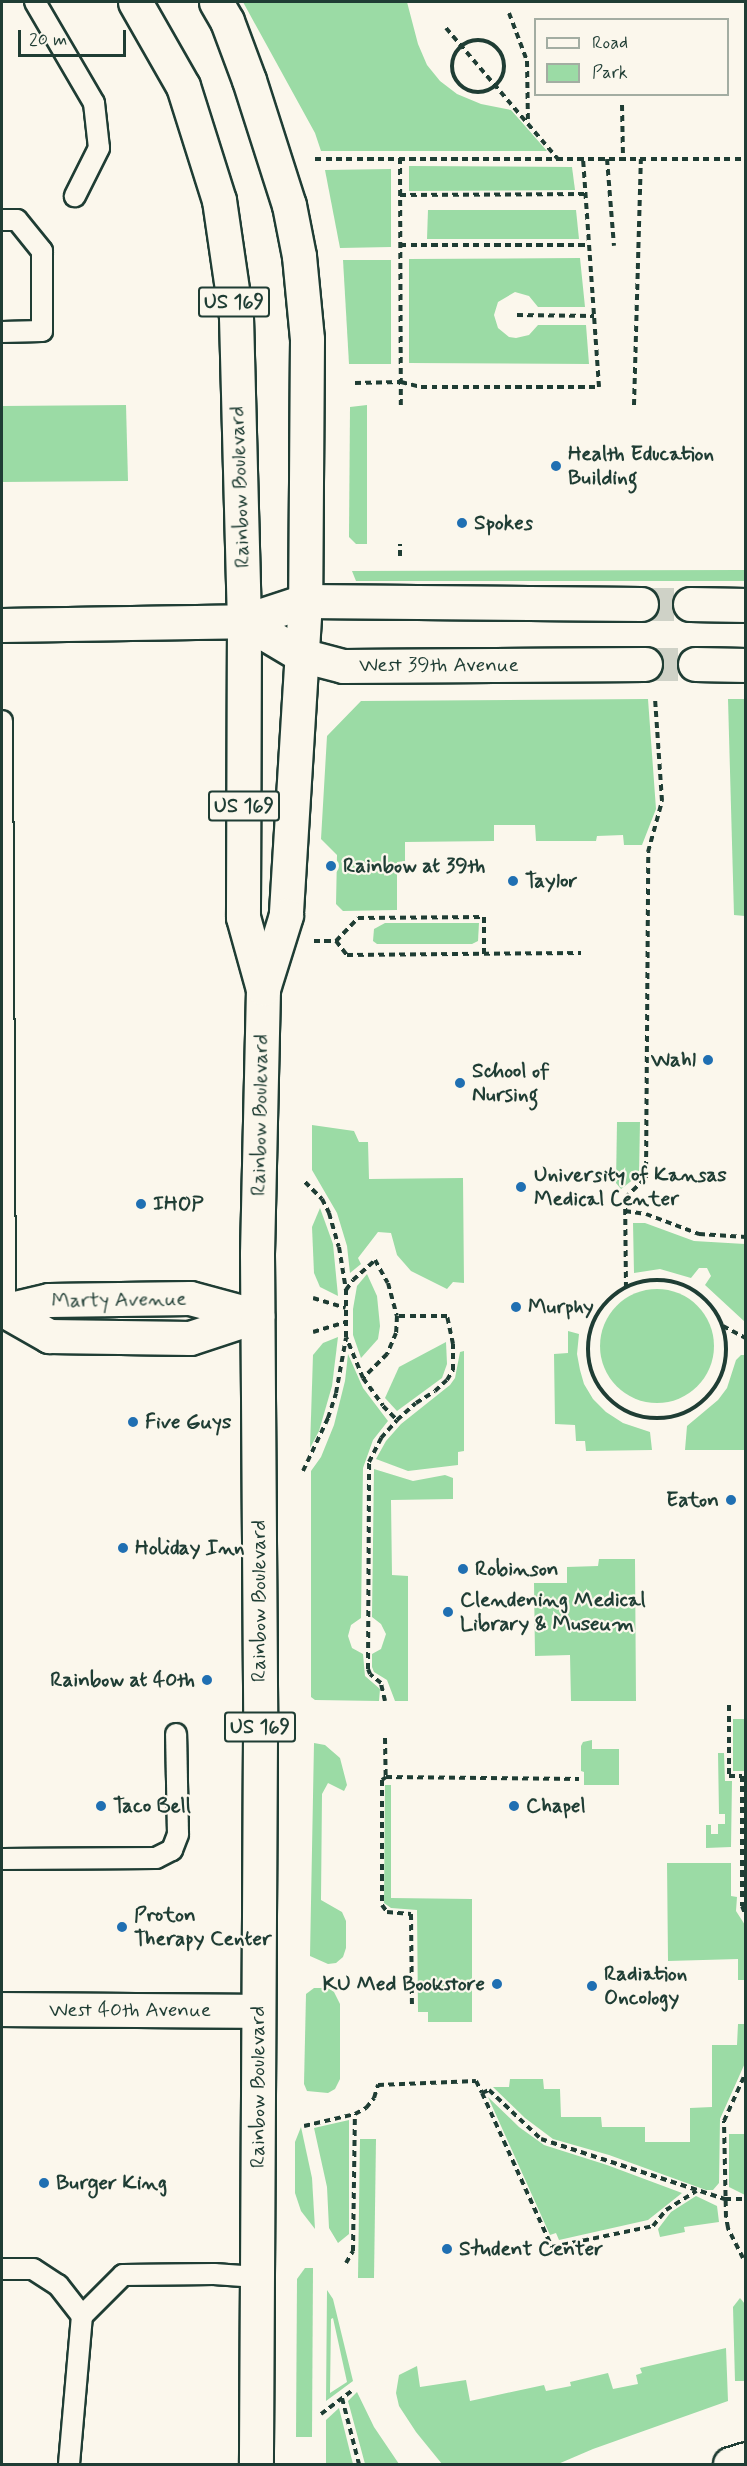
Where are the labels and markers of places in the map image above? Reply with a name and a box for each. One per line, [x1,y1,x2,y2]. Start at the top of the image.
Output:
place label: Health Education Building [568,441,714,491]
marker: Health Education Building [549,459,563,473]
place label: Spokes [474,510,533,536]
marker: Spokes [455,516,469,530]
place label: Rainbow at 39th [343,853,490,879]
marker: Rainbow at 39th [324,859,338,873]
place label: Taylor [525,868,577,894]
marker: Taylor [506,874,520,888]
place label: Wahl [651,1047,696,1073]
marker: Wahl [701,1053,715,1067]
place label: School of Nursing [472,1058,550,1108]
marker: School of Nursing [453,1076,467,1090]
place label: University of Kansas Medical Center [534,1162,720,1212]
marker: University of Kansas Medical Center [512,1178,530,1196]
place label: IHOP [153,1191,204,1217]
marker: IHOP [134,1197,148,1211]
place label: Murphy [528,1294,594,1320]
marker: Murphy [509,1300,523,1314]
place label: Five Guys [145,1409,228,1435]
marker: Five Guys [126,1415,140,1429]
place label: Eaton [666,1487,719,1513]
marker: Eaton [724,1493,738,1507]
place label: Holiday Inn [135,1535,240,1561]
marker: Holiday Inn [116,1541,130,1555]
place label: Robinson [475,1556,559,1582]
marker: Robinson [456,1562,470,1576]
place label: Clendening Medical Library & Museum [460,1587,644,1637]
marker: Clendening Medical Library & Museum [441,1605,455,1619]
place label: Rainbow at 40th [46,1667,195,1693]
marker: Rainbow at 40th [200,1673,214,1687]
place label: Taco Bell [113,1793,190,1819]
place label: Chapel [526,1793,586,1819]
marker: Taco Bell [94,1799,108,1813]
marker: Chapel [507,1799,521,1813]
place label: Proton Therapy Center [134,1902,275,1952]
marker: Proton Therapy Center [115,1920,129,1934]
place label: Radiation Oncology [604,1961,687,2011]
place label: KU Med Bookstore [323,1971,485,1997]
marker: KU Med Bookstore [490,1977,504,1991]
marker: Radiation Oncology [585,1979,599,1993]
place label: Burger King [56,2170,164,2196]
marker: Burger King [37,2176,51,2190]
place label: Student Center [459,2236,603,2262]
marker: Student Center [440,2242,454,2256]

